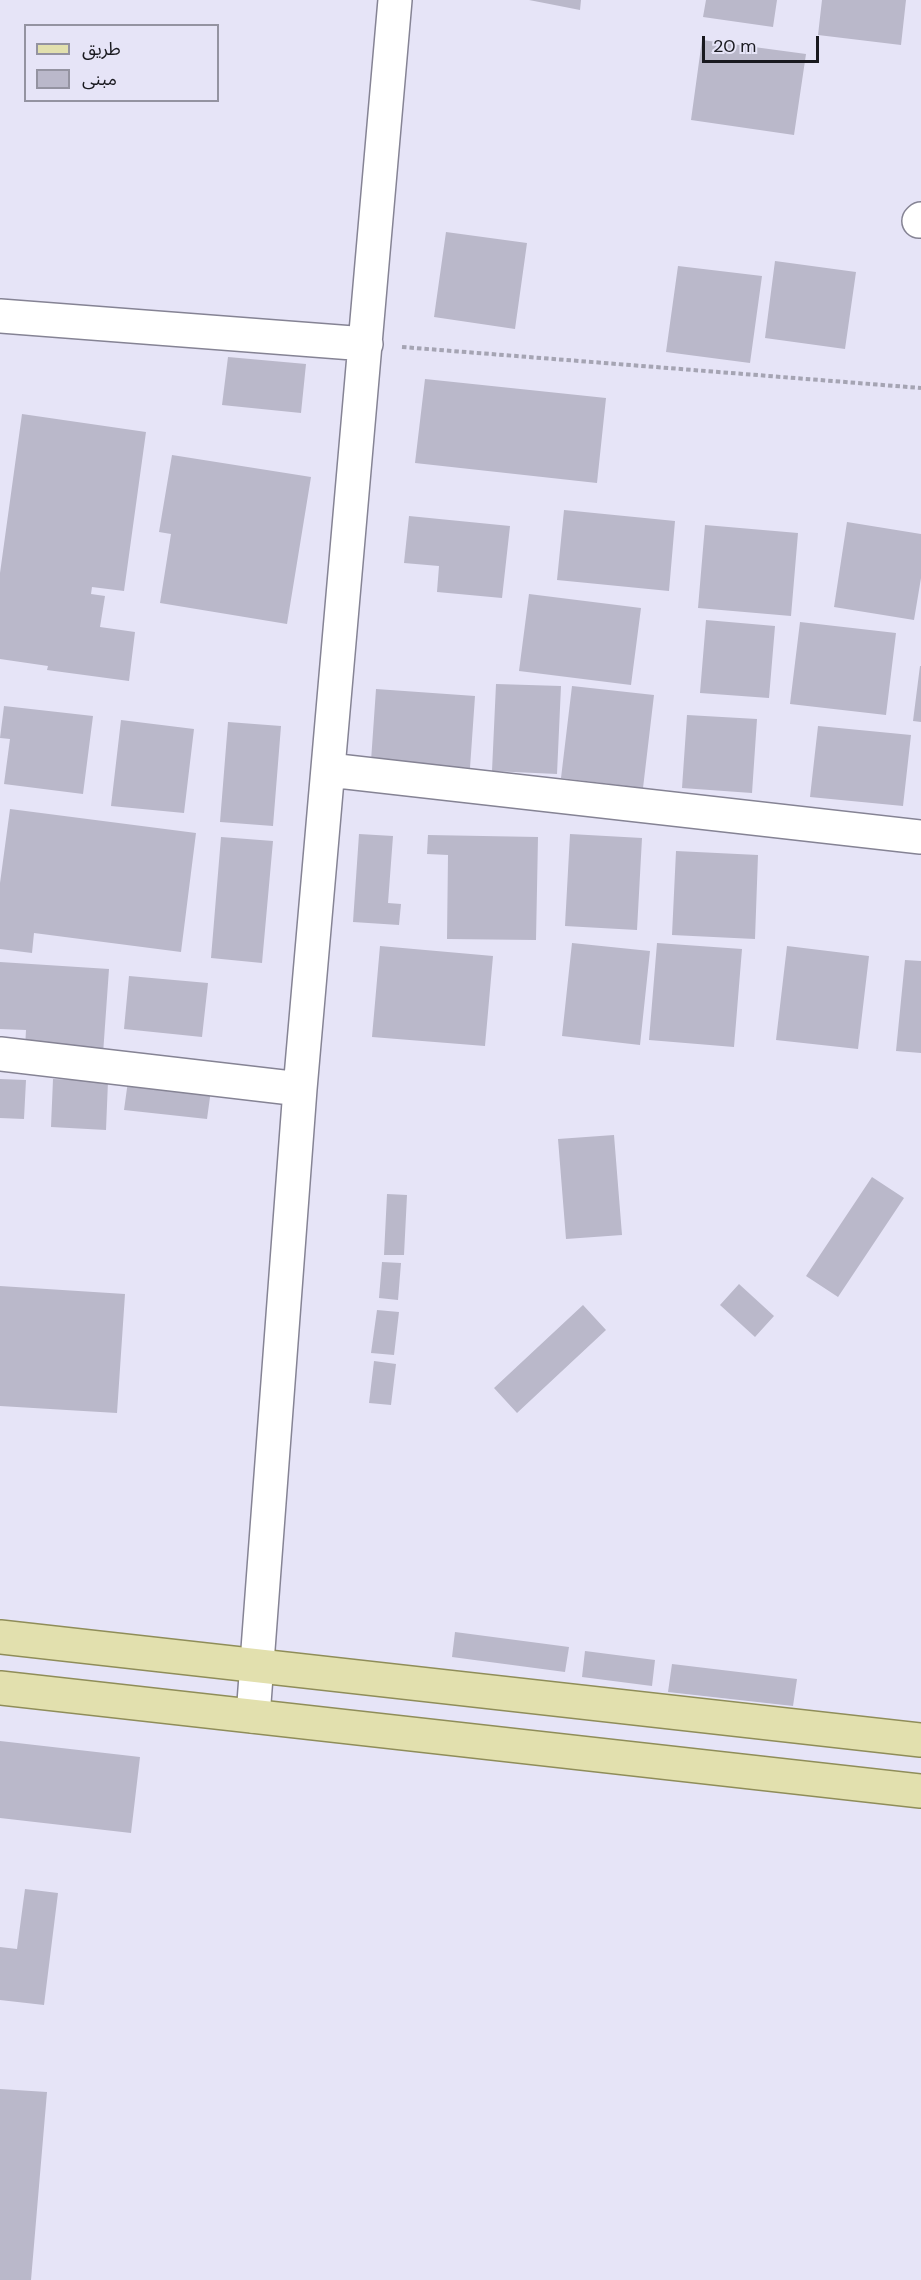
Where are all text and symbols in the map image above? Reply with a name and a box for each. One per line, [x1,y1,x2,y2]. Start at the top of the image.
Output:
legend [24,24,219,102]
scale bar [705,24,822,62]
text: 20 m [713,34,756,58]
text: طريق [82,37,121,61]
text: مبنى [82,67,117,91]

